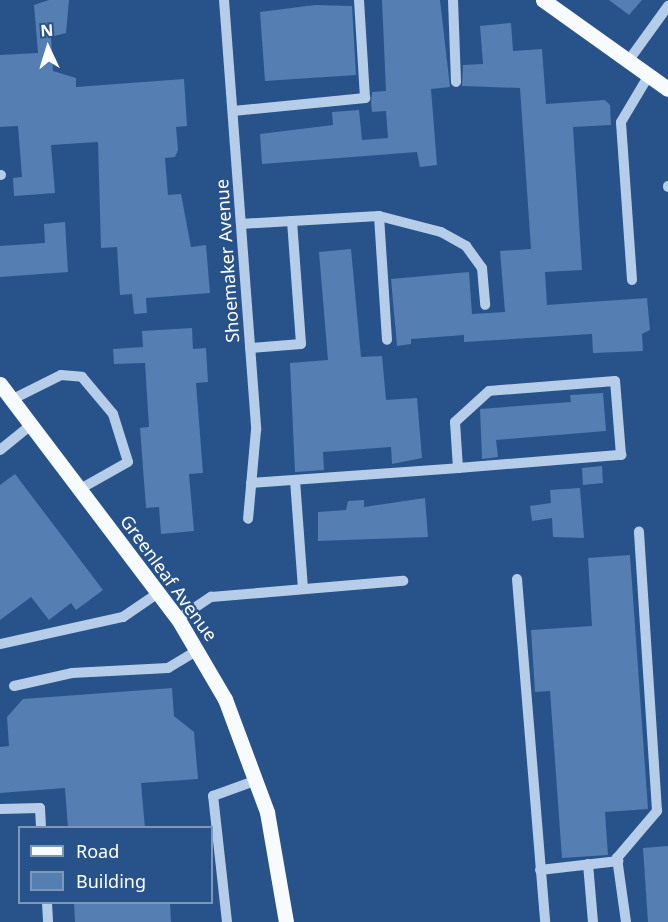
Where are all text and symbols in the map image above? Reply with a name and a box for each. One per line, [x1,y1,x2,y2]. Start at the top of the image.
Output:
north arrow [18,18,78,78]
text: N [39,19,54,41]
street label: Shoemaker Avenue [211,178,243,344]
street label: Greenleaf Avenue [116,511,222,645]
legend [18,826,213,904]
text: Road [76,839,119,863]
text: Building [76,869,146,893]

